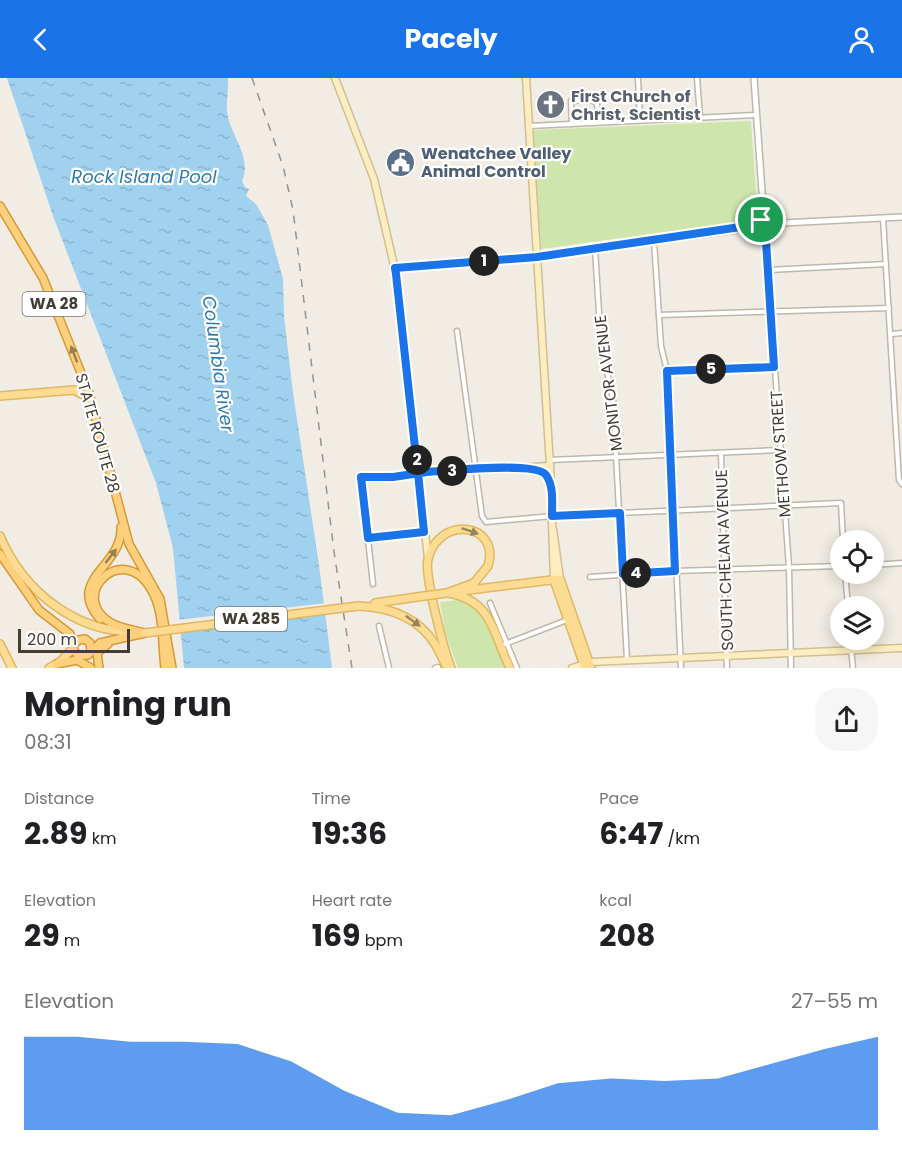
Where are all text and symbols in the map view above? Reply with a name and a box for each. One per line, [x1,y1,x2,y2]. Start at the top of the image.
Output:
text: Pacely [404,20,498,57]
icon: back [24,23,57,56]
icon: person [845,23,878,56]
place label: First Church of Christ, Scientist [571,85,700,126]
church icon: First Church of Christ, Scientist [534,89,566,121]
place label: Wenatchee Valley Animal Control [421,142,572,183]
public building icon: Wenatchee Valley Animal Control [384,146,416,178]
water label: Rock Island Pool [71,164,217,189]
pin [735,194,786,245]
icon: arrive [744,203,777,236]
pin: 1 [469,246,499,276]
text: 1 [481,249,487,272]
road number: WA 28 [22,292,86,316]
water label: Columbia River [197,294,241,435]
street label: MONITOR AVENUE [589,314,628,452]
one-way arrow [69,345,79,363]
pin: 5 [696,354,726,384]
text: 5 [706,357,716,380]
street label: STATE ROUTE 28 [69,371,126,496]
street label: METHOW STREET [765,389,796,518]
pin: 2 [402,445,432,475]
text: 2 [412,448,422,471]
pin: 3 [437,456,467,486]
text: 3 [447,459,457,482]
street label: SOUTH CHELAN AVENUE [710,469,739,651]
one-way arrow [461,527,479,537]
map controls [830,530,884,650]
button: locate [830,530,884,584]
one-way arrow [105,548,118,564]
pin: 4 [621,558,651,588]
text: 4 [631,561,641,584]
button: layers [830,596,884,650]
road number: WA 285 [215,607,287,631]
one-way arrow [405,615,420,627]
scale bar [18,626,130,654]
text: 200 m [27,628,77,651]
text: Morning run [24,681,232,728]
button: share [815,688,878,751]
text: 08:31 [24,728,72,756]
text: Distance [24,787,94,810]
text: Time [312,787,351,810]
text: Pace [599,787,639,810]
text: 2.89 [24,812,87,855]
text: 19:36 [312,812,387,855]
text: 6:47 [599,812,663,855]
text: km [87,827,116,850]
text: /km [663,827,700,850]
text: Elevation [24,889,96,912]
text: Heart rate [312,889,392,912]
text: kcal [599,889,632,912]
text: 29 [24,914,60,957]
text: 169 [312,914,361,957]
text: 208 [599,914,655,957]
text: m [60,929,80,952]
text: bpm [361,929,403,952]
text: Elevation [24,987,114,1015]
text: 27–55 m [791,987,878,1015]

